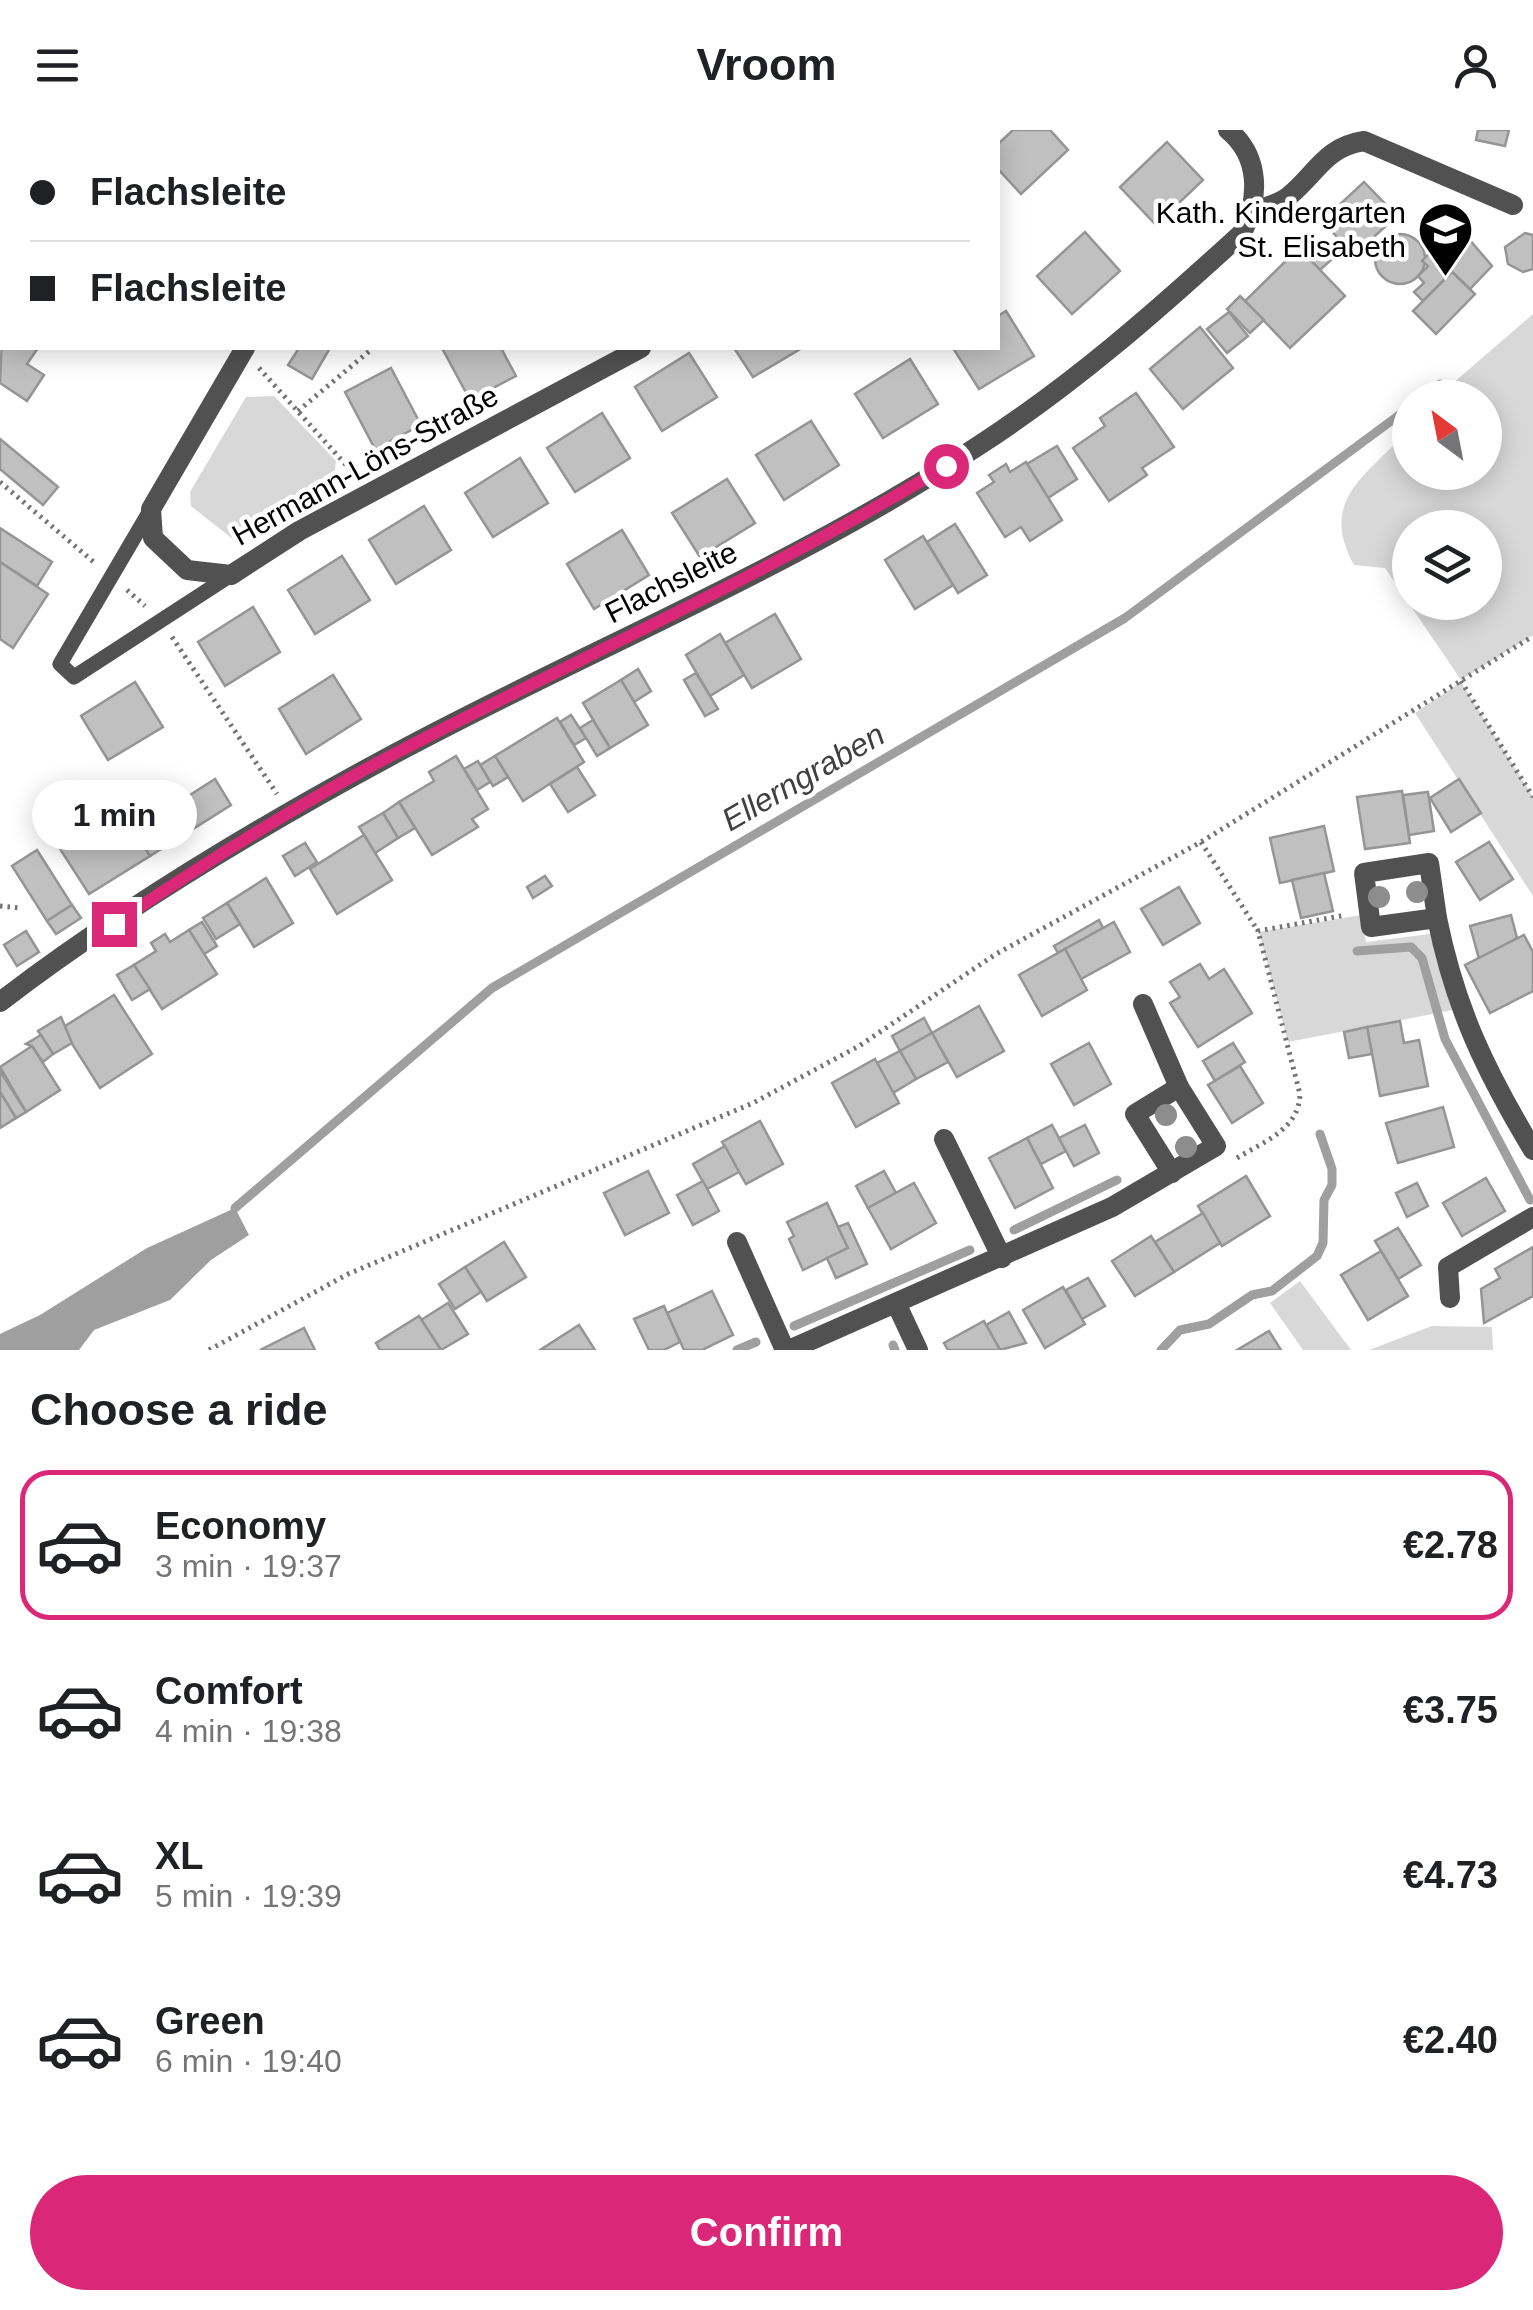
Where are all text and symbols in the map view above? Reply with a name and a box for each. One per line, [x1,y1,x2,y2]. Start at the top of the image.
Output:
icon: menu [30,38,85,93]
icon: person [1448,38,1503,93]
text: Vroom [696,39,837,90]
text: Flachsleite [90,171,286,213]
place label: Kath. Kindergarten St. Elisabeth [1156,196,1406,263]
school or university icon: Kath. Kindergarten St. Elisabeth [1415,199,1475,278]
text: Flachsleite [90,267,286,309]
street label: Hermann-Löns-Straße [226,378,504,552]
north arrow [1392,380,1502,490]
map controls [1392,380,1502,620]
route start [924,444,969,489]
button: layers [1392,510,1502,620]
street label: Flachsleite [600,535,742,629]
water label: Ellerngraben [715,716,891,838]
callout: 1 min [32,779,196,849]
text: 1 min [73,797,156,833]
route end [92,902,137,947]
text: Choose a ride [30,1384,328,1435]
icon: car [35,1500,125,1590]
text: Economy [155,1505,326,1547]
text: €2.78 [1403,1524,1498,1566]
text: 3 min · 19:37 [155,1548,342,1584]
icon: car [35,1665,125,1755]
text: Comfort [155,1670,303,1712]
text: €3.75 [1403,1689,1498,1731]
text: 4 min · 19:38 [155,1713,342,1749]
icon: car [35,1830,125,1920]
text: XL [155,1835,204,1877]
text: €4.73 [1403,1854,1498,1896]
text: 5 min · 19:39 [155,1878,342,1914]
icon: car [35,1995,125,2085]
text: Green [155,2000,265,2042]
text: €2.40 [1403,2019,1498,2061]
text: 6 min · 19:40 [155,2043,342,2079]
button: Confirm [30,2175,1503,2290]

